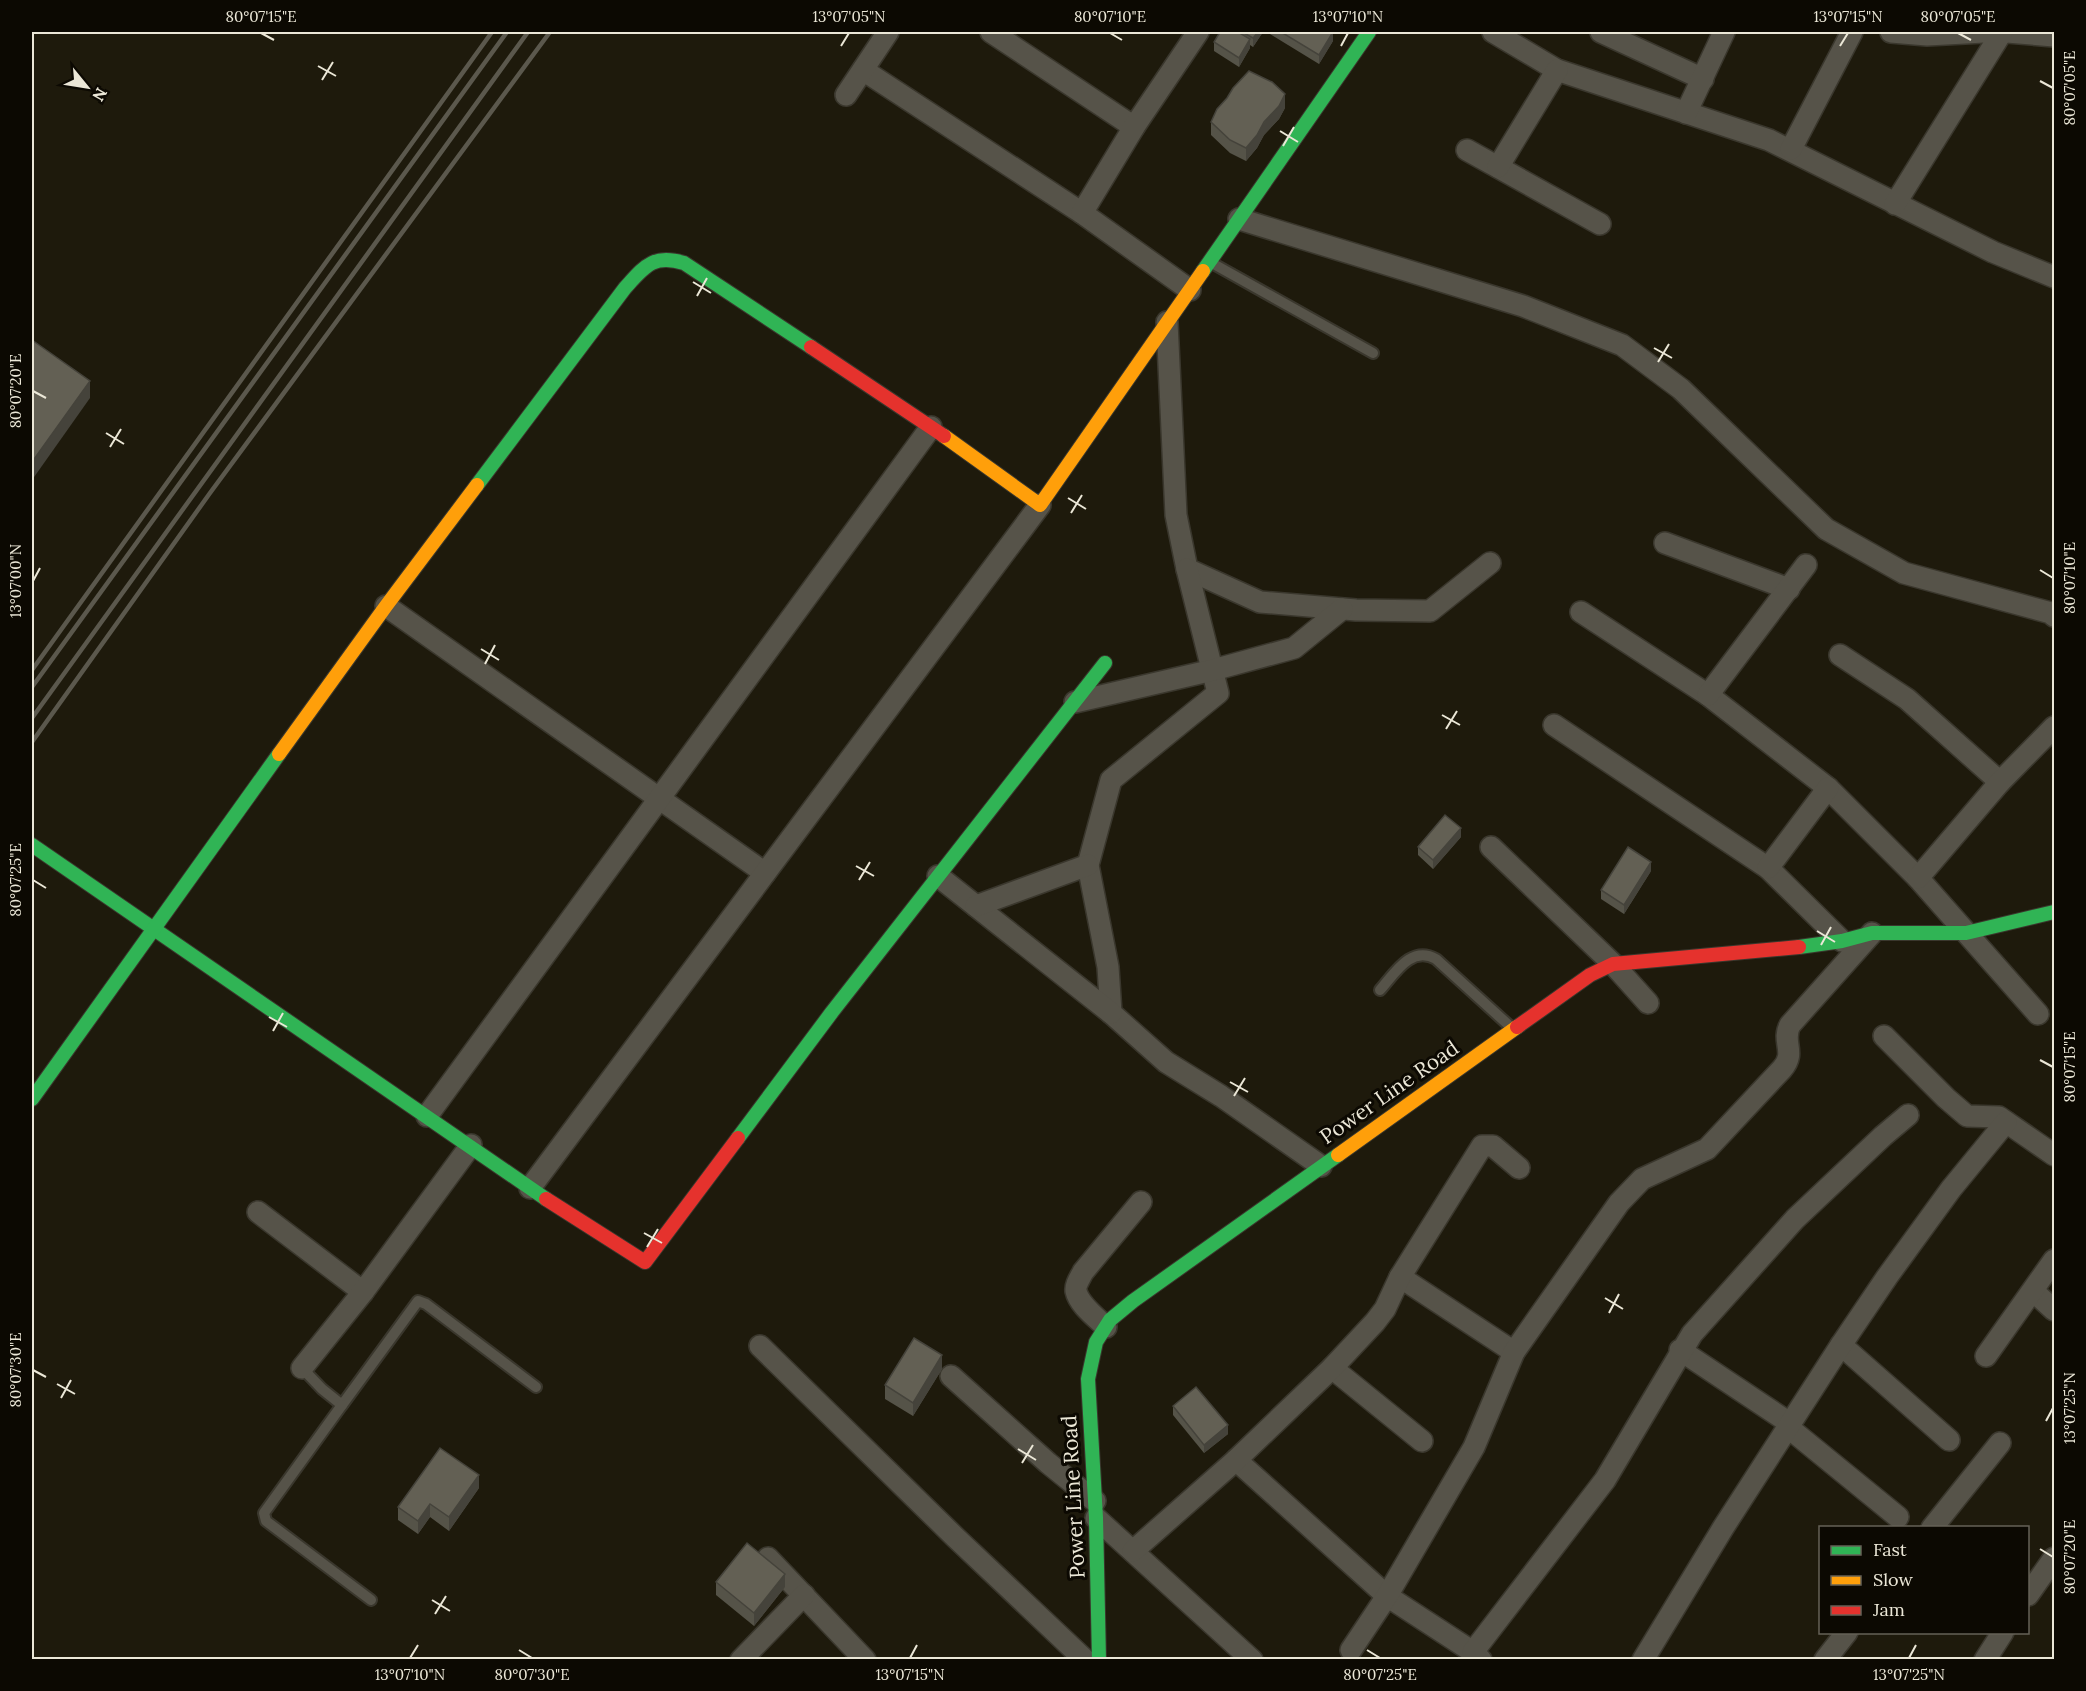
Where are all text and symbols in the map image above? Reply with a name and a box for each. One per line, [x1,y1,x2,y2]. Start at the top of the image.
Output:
text: 80°07'15"E [226,7,297,26]
text: 13°07'05"N [812,7,886,26]
text: 80°07'10"E [1074,7,1146,26]
text: 13°07'10"N [1313,7,1383,26]
text: 13°07'15"N [1813,7,1883,26]
text: 80°07'05"E [1921,7,1995,26]
text: 80°07'05"E [2060,51,2079,125]
north arrow [57,57,117,117]
text: N [88,84,112,105]
text: 80°07'20"E [6,354,25,428]
text: 80°07'10"E [2060,542,2079,614]
text: 13°07'00"N [6,544,25,618]
text: 80°07'25"E [6,843,25,917]
text: 80°07'15"E [2060,1032,2079,1103]
street label: Power Line Road [1314,1034,1464,1150]
text: 80°07'30"E [6,1332,25,1408]
text: 13°07'25"N [2060,1372,2079,1444]
street label: Power Line Road [1055,1415,1091,1579]
text: 80°07'20"E [2060,1520,2079,1594]
legend [1819,1526,2029,1634]
text: Fast [1873,1538,1907,1561]
text: Slow [1873,1568,1913,1591]
text: Jam [1872,1598,1905,1621]
text: 13°07'10"N [375,1665,445,1684]
text: 80°07'30"E [494,1665,570,1684]
text: 13°07'15"N [875,1665,945,1684]
text: 80°07'25"E [1343,1665,1417,1684]
text: 13°07'25"N [1873,1665,1945,1684]

